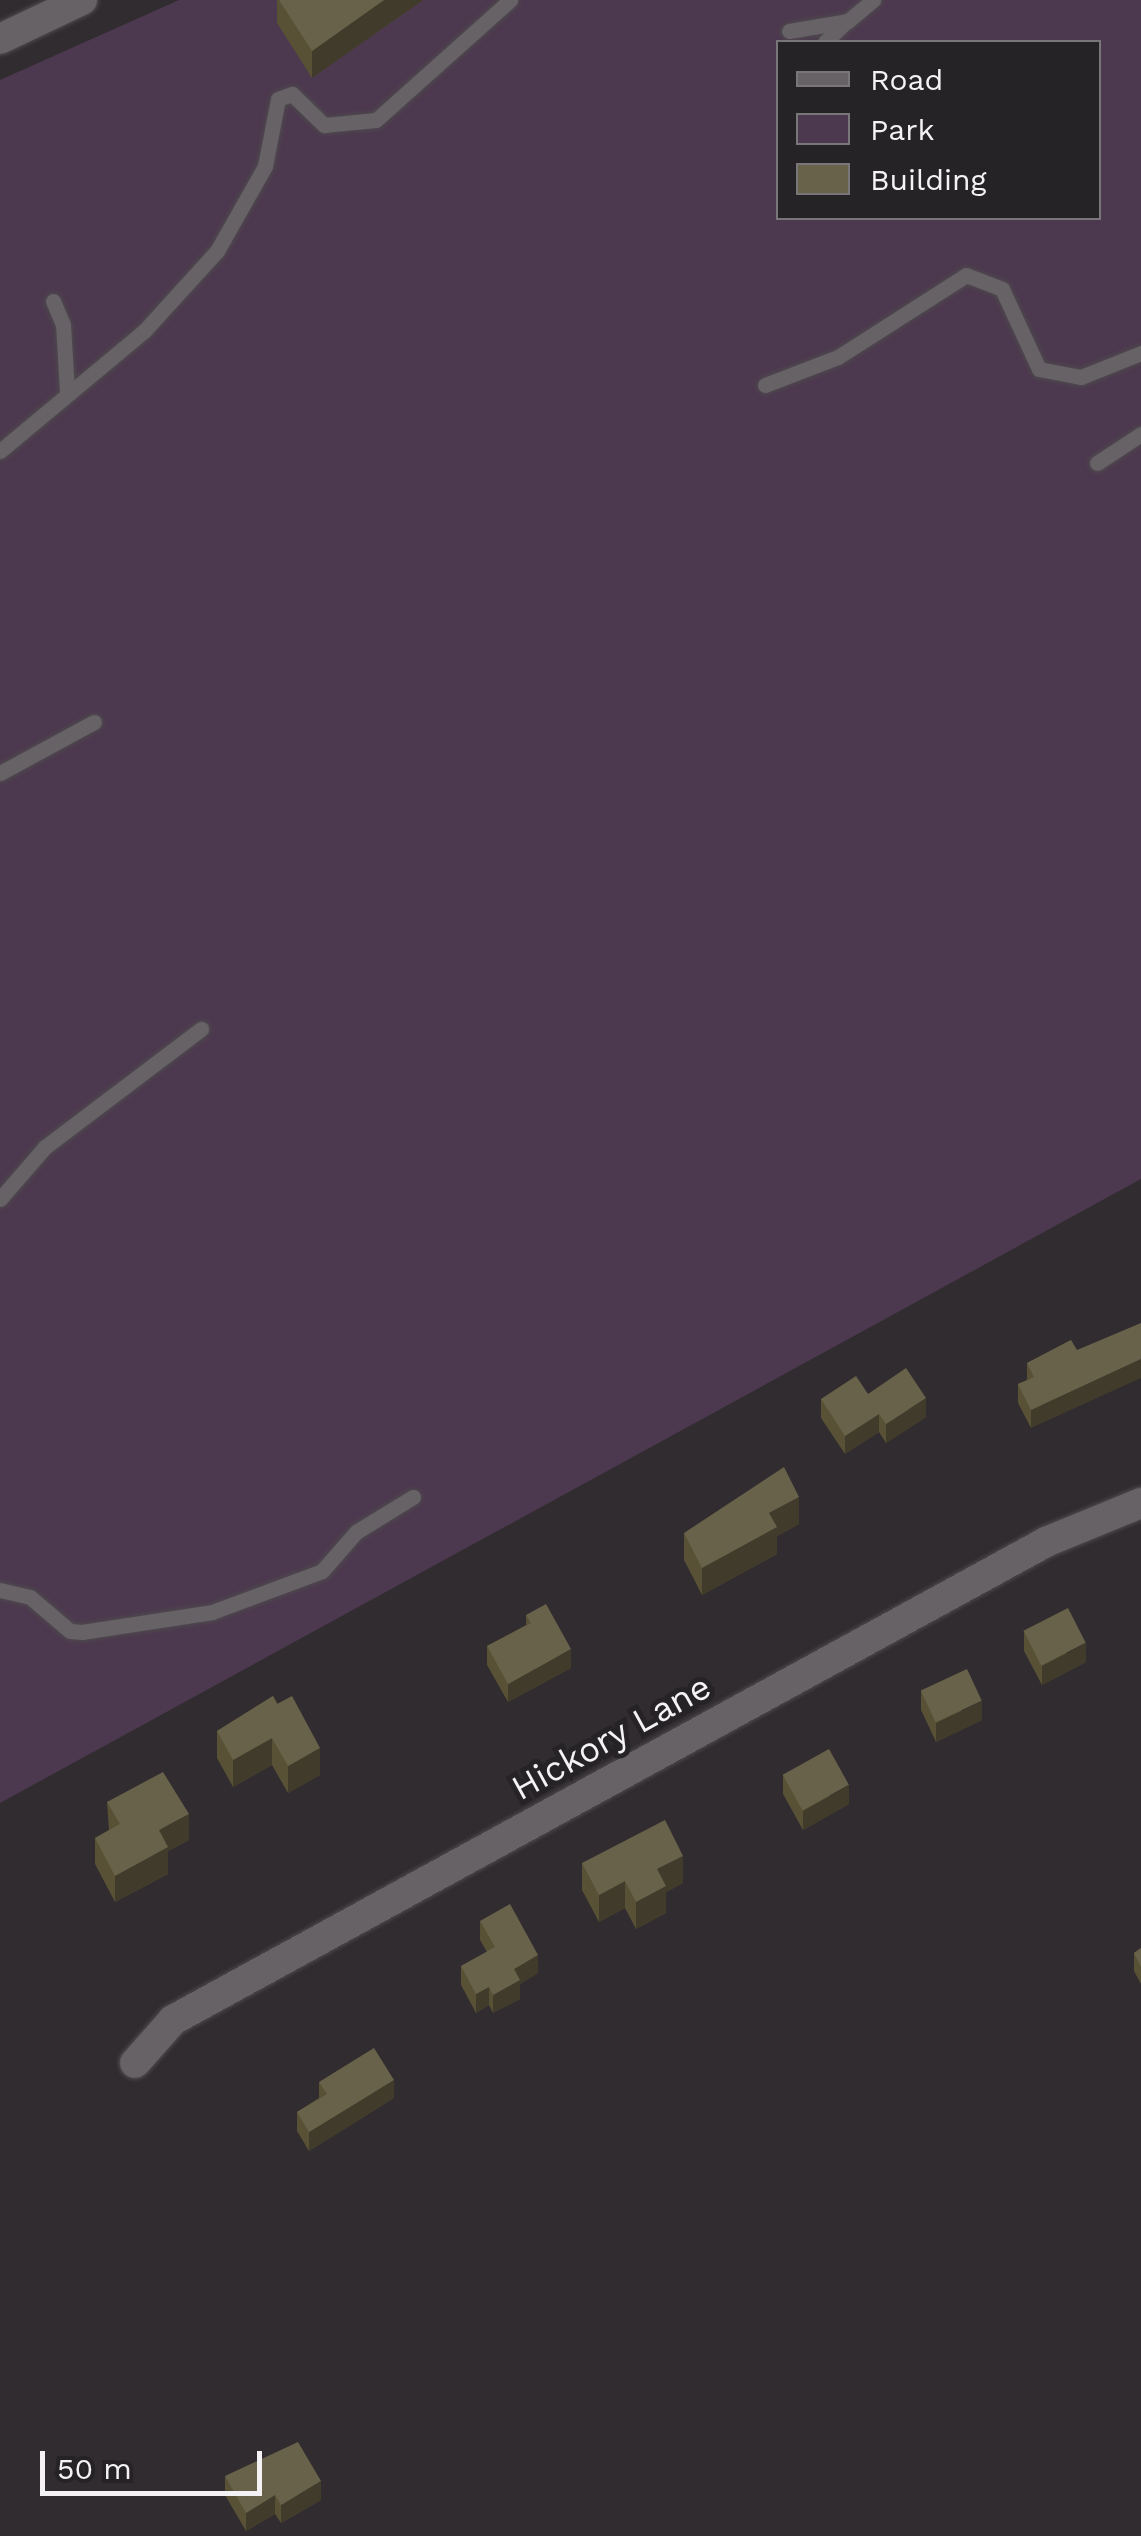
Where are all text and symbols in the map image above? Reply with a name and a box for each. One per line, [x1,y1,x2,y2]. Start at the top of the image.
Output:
legend [776,40,1101,220]
text: Road [870,62,943,97]
text: Park [870,112,935,147]
text: Building [870,162,987,197]
street label: Hickory Lane [504,1665,718,1809]
scale bar [45,2431,268,2493]
text: 50 m [57,2451,132,2486]

